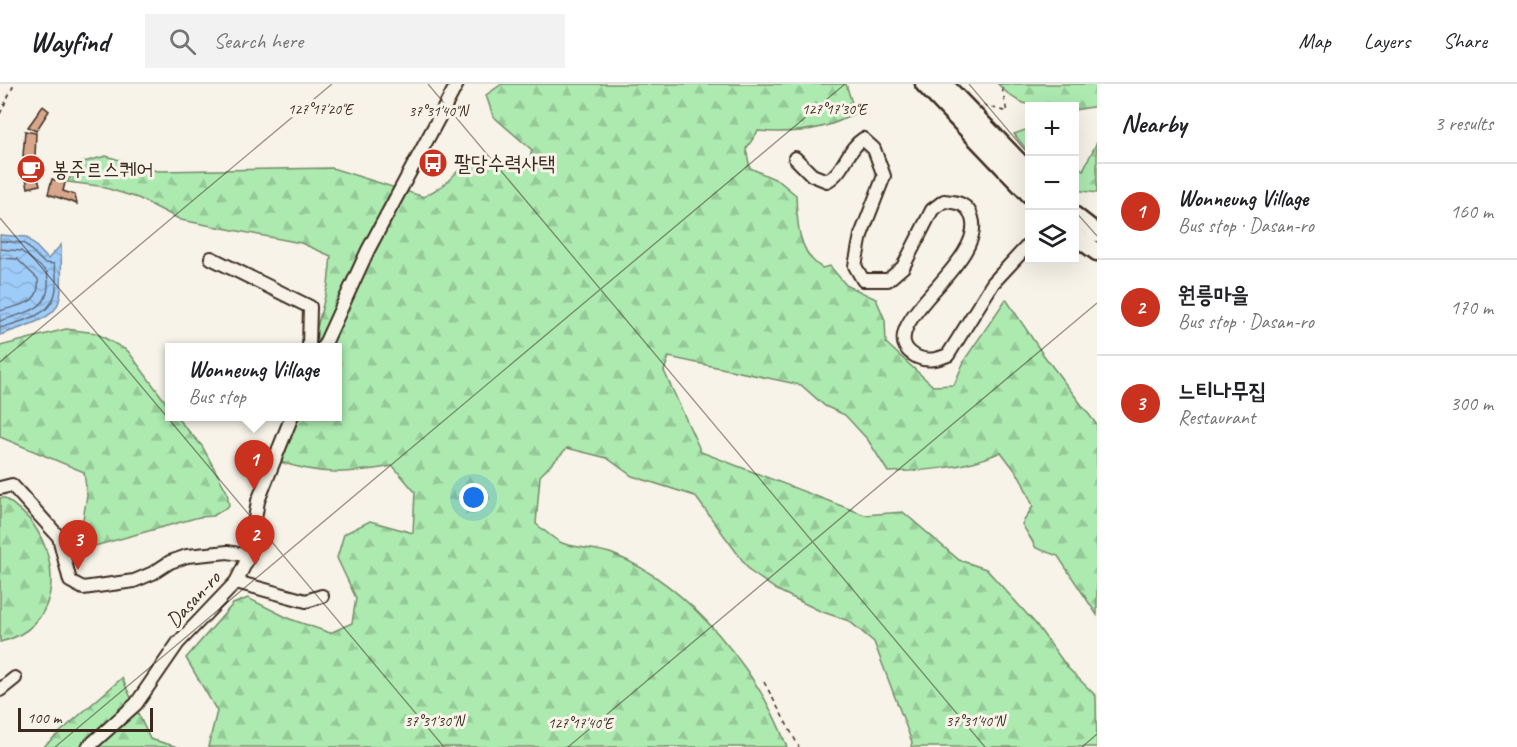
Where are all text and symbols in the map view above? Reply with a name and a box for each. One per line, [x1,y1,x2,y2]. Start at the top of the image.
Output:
search box [145,14,565,68]
text: Wayfind [30,24,109,59]
icon: search [166,25,199,58]
text: Search here [214,27,303,55]
text: Map [1298,28,1331,54]
text: Layers [1364,28,1410,54]
text: Share [1443,28,1487,54]
text: 127°17'20"E [288,100,354,119]
text: 127°17'30"E [802,100,868,119]
text: 37°31'40"N [408,102,471,121]
map controls [1025,102,1079,264]
button: + [1025,102,1079,156]
text: Nearby [1121,107,1186,140]
text: 3 results [1434,111,1493,136]
bus stop icon: 팔당수력사택 [417,147,449,179]
place label: 팔당수력사택 [454,150,555,176]
cafe icon: 봉주르스퀘어 [15,153,47,185]
place label: 봉주르스퀘어 [52,156,153,182]
button: − [1025,156,1079,210]
text: Wonneung Village [1178,185,1308,213]
text: 1 [1136,199,1145,224]
text: 160 m [1450,199,1493,224]
button: layers [1025,210,1079,264]
text: Bus stop · Dasan-ro [1178,213,1314,238]
text: 원릉마을 [1178,281,1249,309]
text: 2 [1136,295,1145,320]
text: 170 m [1450,295,1493,320]
text: Bus stop · Dasan-ro [1178,309,1314,334]
popup [165,343,342,421]
text: Wonneung Village [188,356,319,384]
text: 느티나무집 [1178,377,1267,405]
text: Bus stop [188,384,246,409]
text: 3 [1136,391,1145,416]
text: 300 m [1450,391,1493,416]
text: Restaurant [1178,405,1255,430]
pin: 1 [234,440,274,490]
your location [459,483,488,512]
pin: 2 [236,516,274,565]
pin: 3 [58,520,98,570]
street label: Dasan-ro [160,564,227,633]
scale bar [18,705,153,732]
text: 100 m [27,708,61,728]
text: 37°31'30"N [404,712,467,731]
text: 37°31'40"N [945,712,1008,731]
text: 127°17'40"E [548,714,614,733]

